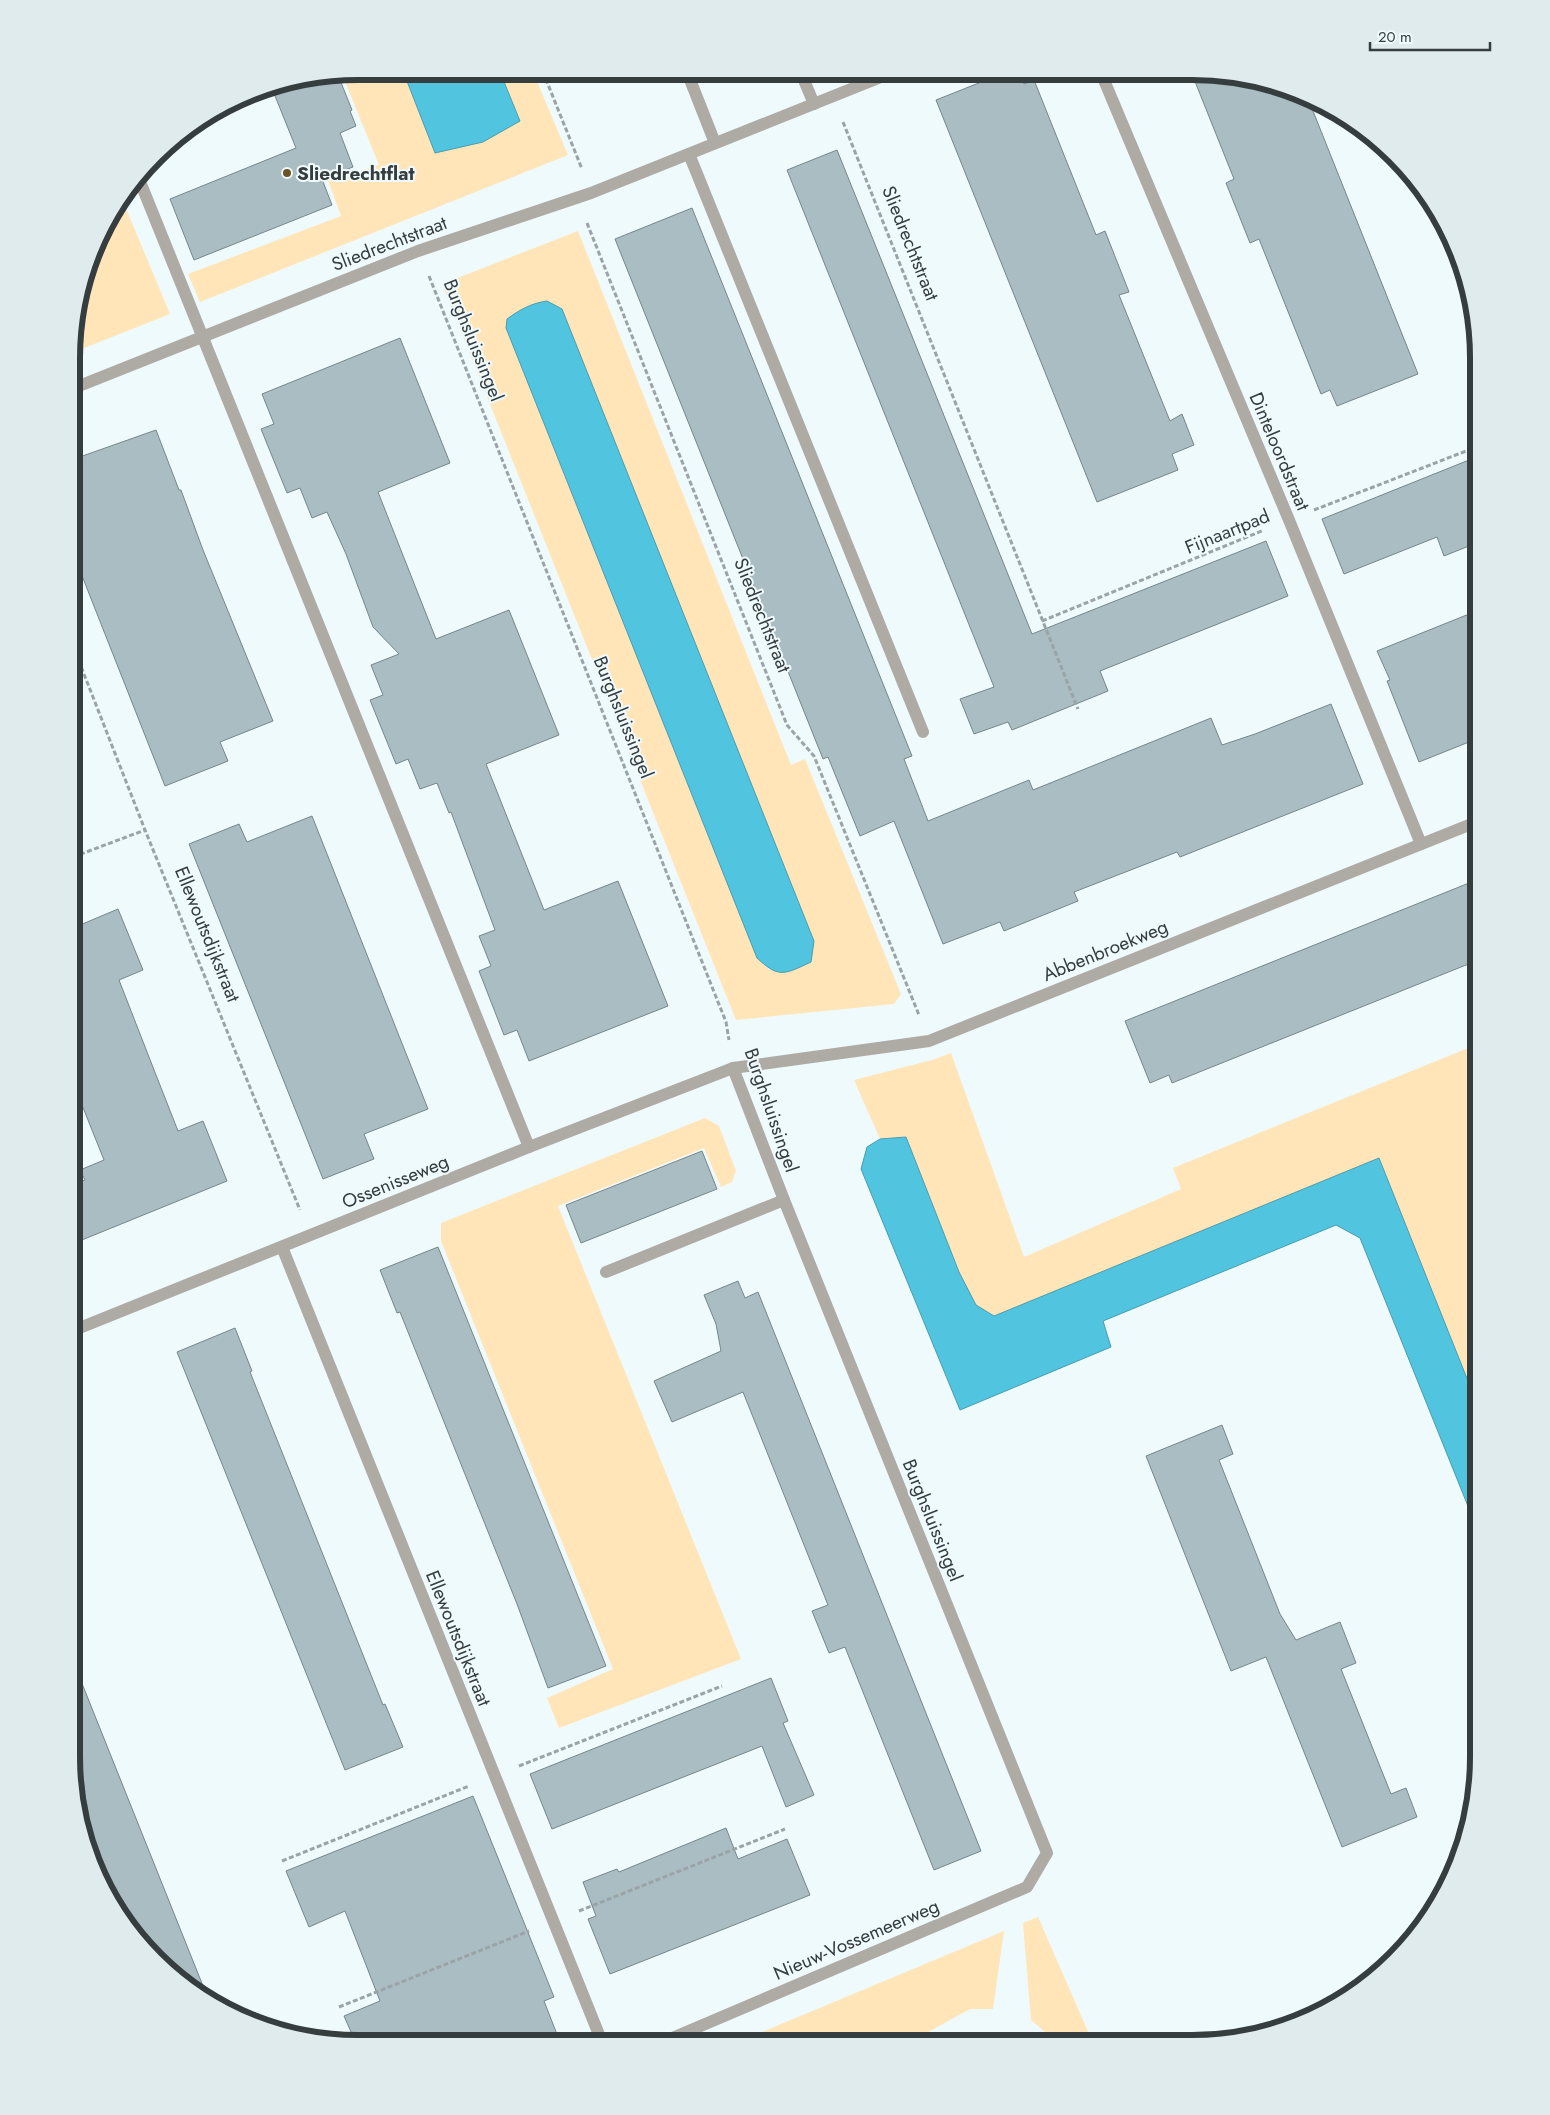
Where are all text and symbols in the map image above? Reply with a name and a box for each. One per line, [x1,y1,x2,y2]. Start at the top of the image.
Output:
scale bar [1370,20,1490,52]
text: 20 m [1378,26,1412,48]
place label: Sliedrechtflat [297,160,414,187]
marker: Sliedrechtflat [281,167,293,179]
street label: Sliedrechtstraat [875,182,946,305]
street label: Sliedrechtstraat [328,209,451,278]
street label: Burghsluissingel [437,275,510,405]
street label: Dinteloordstraat [1242,388,1317,515]
street label: Fijnaartpad [1181,502,1274,561]
street label: Sliedrechtstraat [727,554,798,677]
street label: Burghsluissingel [587,652,660,782]
street label: Ellewoutsdijkstraat [168,862,247,1007]
street label: Abbenbroekweg [1038,913,1172,988]
street label: Burghsluissingel [738,1044,805,1176]
street label: Ossenisseweg [338,1148,453,1215]
street label: Burghsluissingel [896,1455,969,1585]
street label: Ellewoutsdijkstraat [419,1566,498,1711]
street label: Nieuw-Vossemeerweg [769,1892,943,1987]

